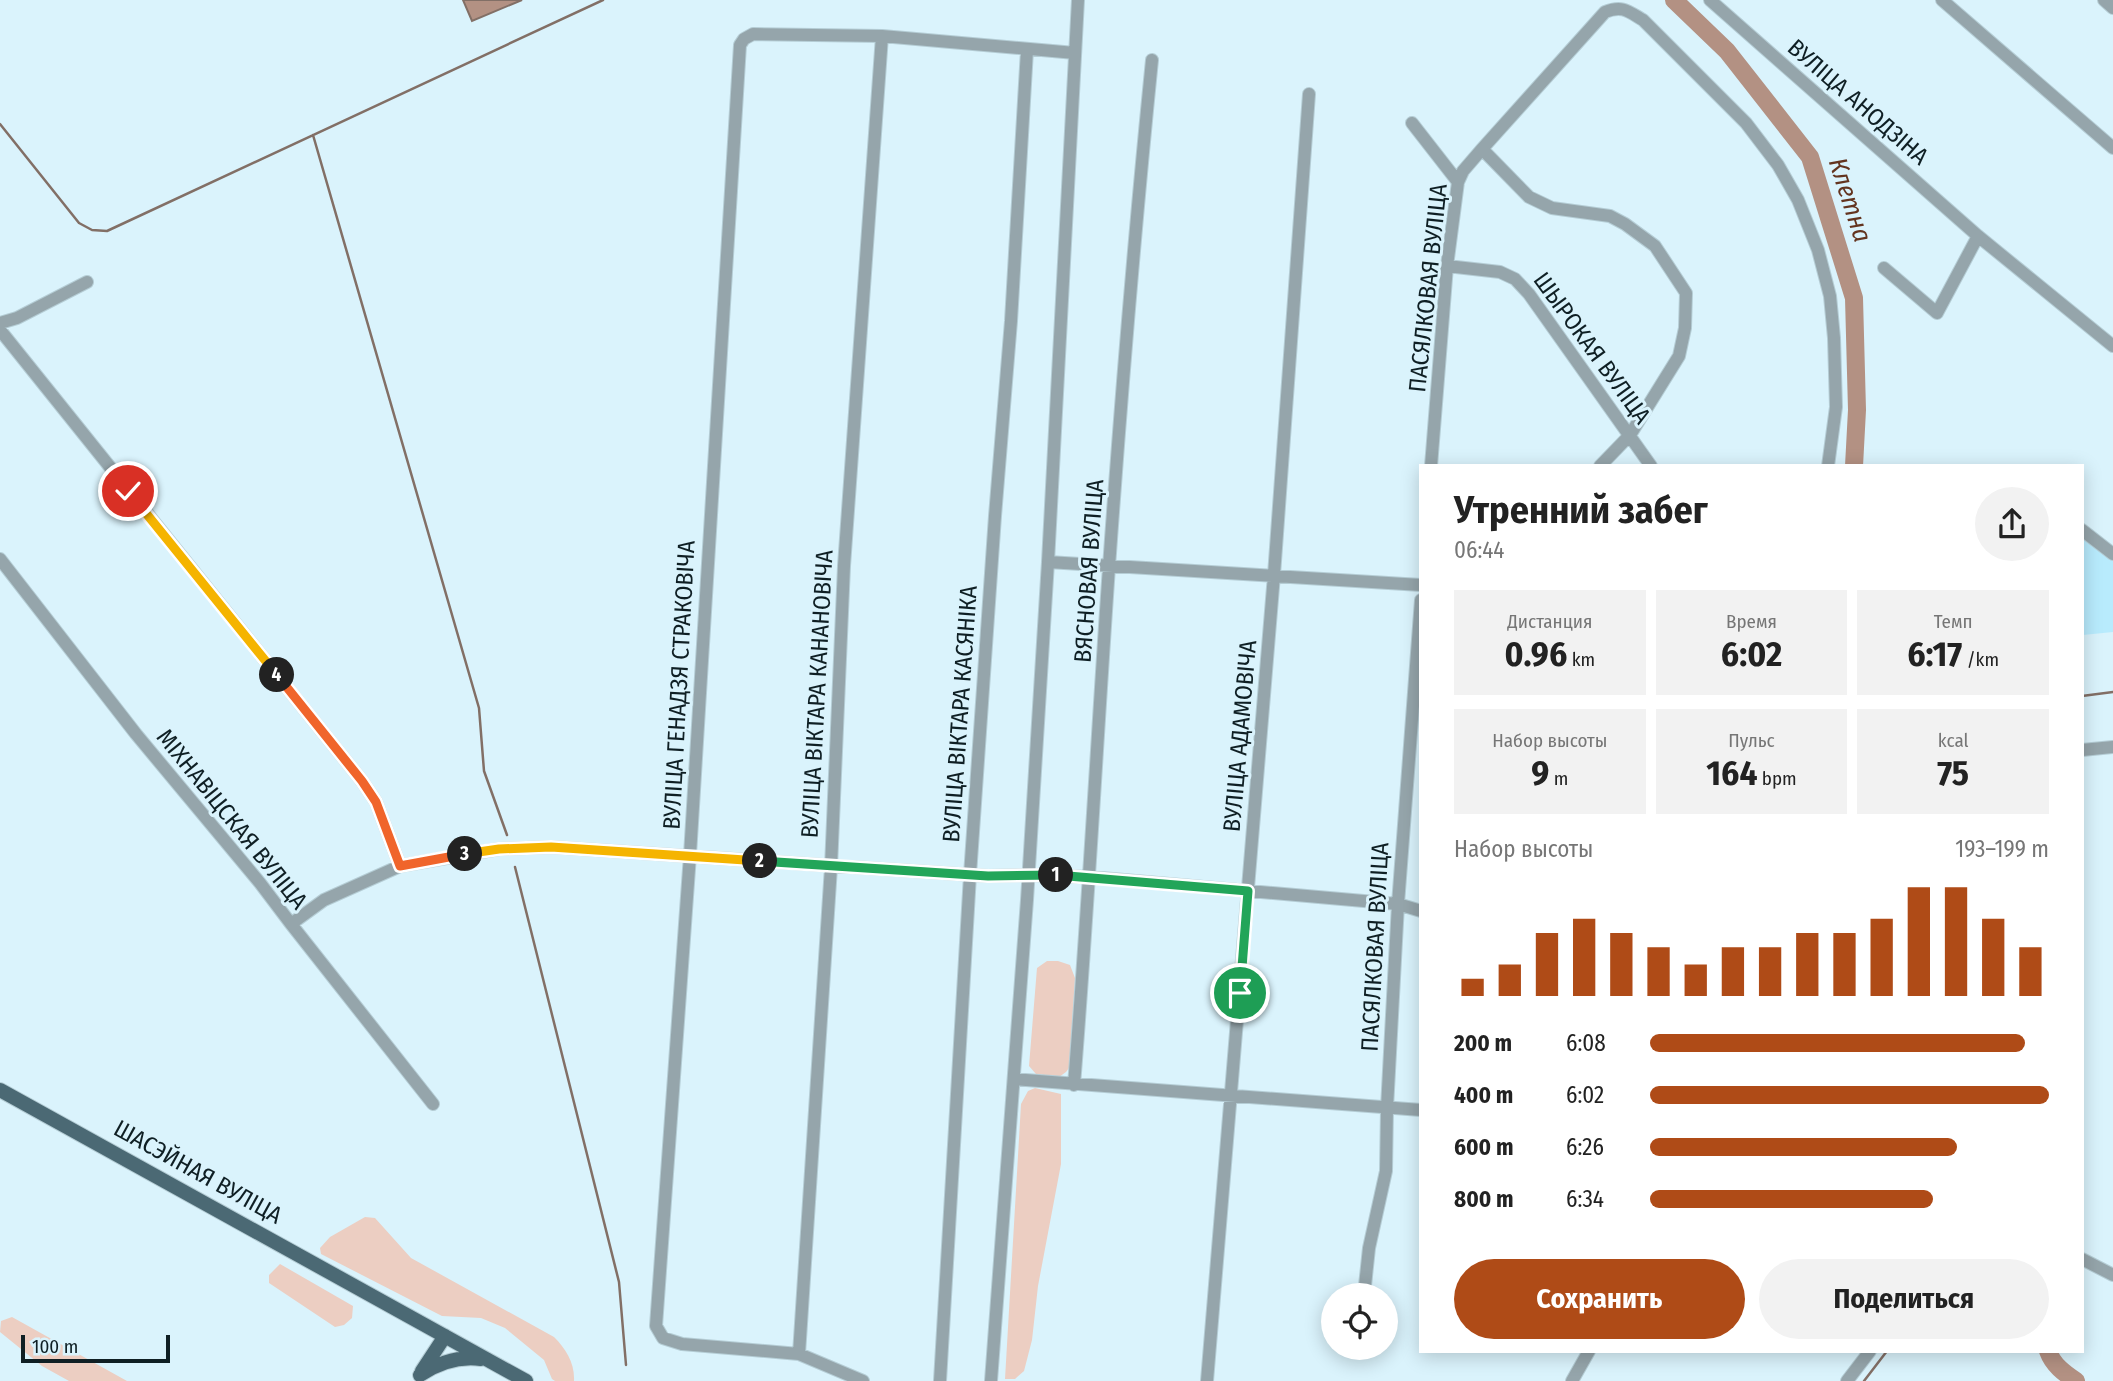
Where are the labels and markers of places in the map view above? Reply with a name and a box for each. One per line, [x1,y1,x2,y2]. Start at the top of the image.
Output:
pin [98,461,158,521]
pin: 4 [260,658,294,692]
pin: 3 [448,836,482,872]
pin: 2 [742,844,778,878]
pin: 1 [1038,858,1074,892]
pin [1210,963,1270,1023]

